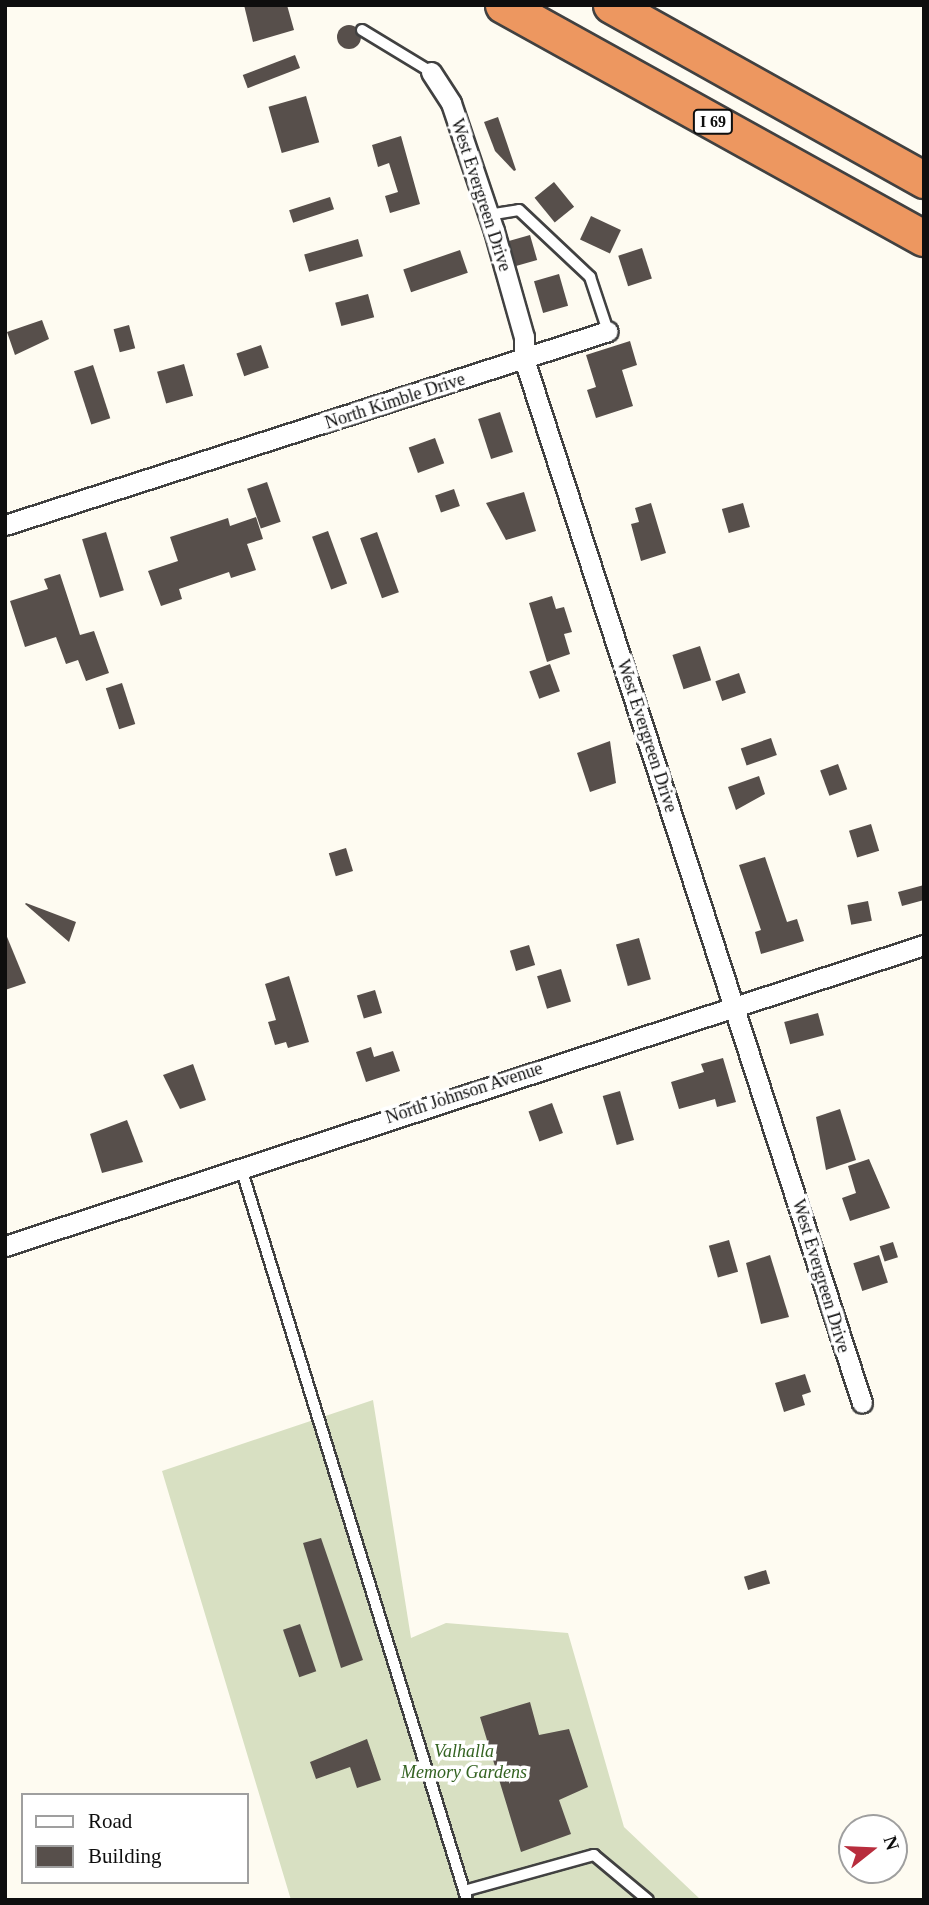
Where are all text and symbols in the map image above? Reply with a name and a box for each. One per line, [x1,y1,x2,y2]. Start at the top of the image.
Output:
road number: I 69 [692,110,734,134]
street label: West Evergreen Drive [446,116,516,274]
street label: North Kimble Drive [322,368,468,434]
street label: West Evergreen Drive [612,657,682,815]
street label: North Johnson Avenue [382,1057,546,1129]
street label: West Evergreen Drive [787,1197,855,1355]
park label: Valhalla Memory Gardens [401,1741,527,1784]
legend [21,1793,248,1884]
text: Road [88,1809,132,1833]
north arrow [838,1814,908,1884]
text: N [879,1833,904,1853]
text: Building [88,1844,162,1868]

